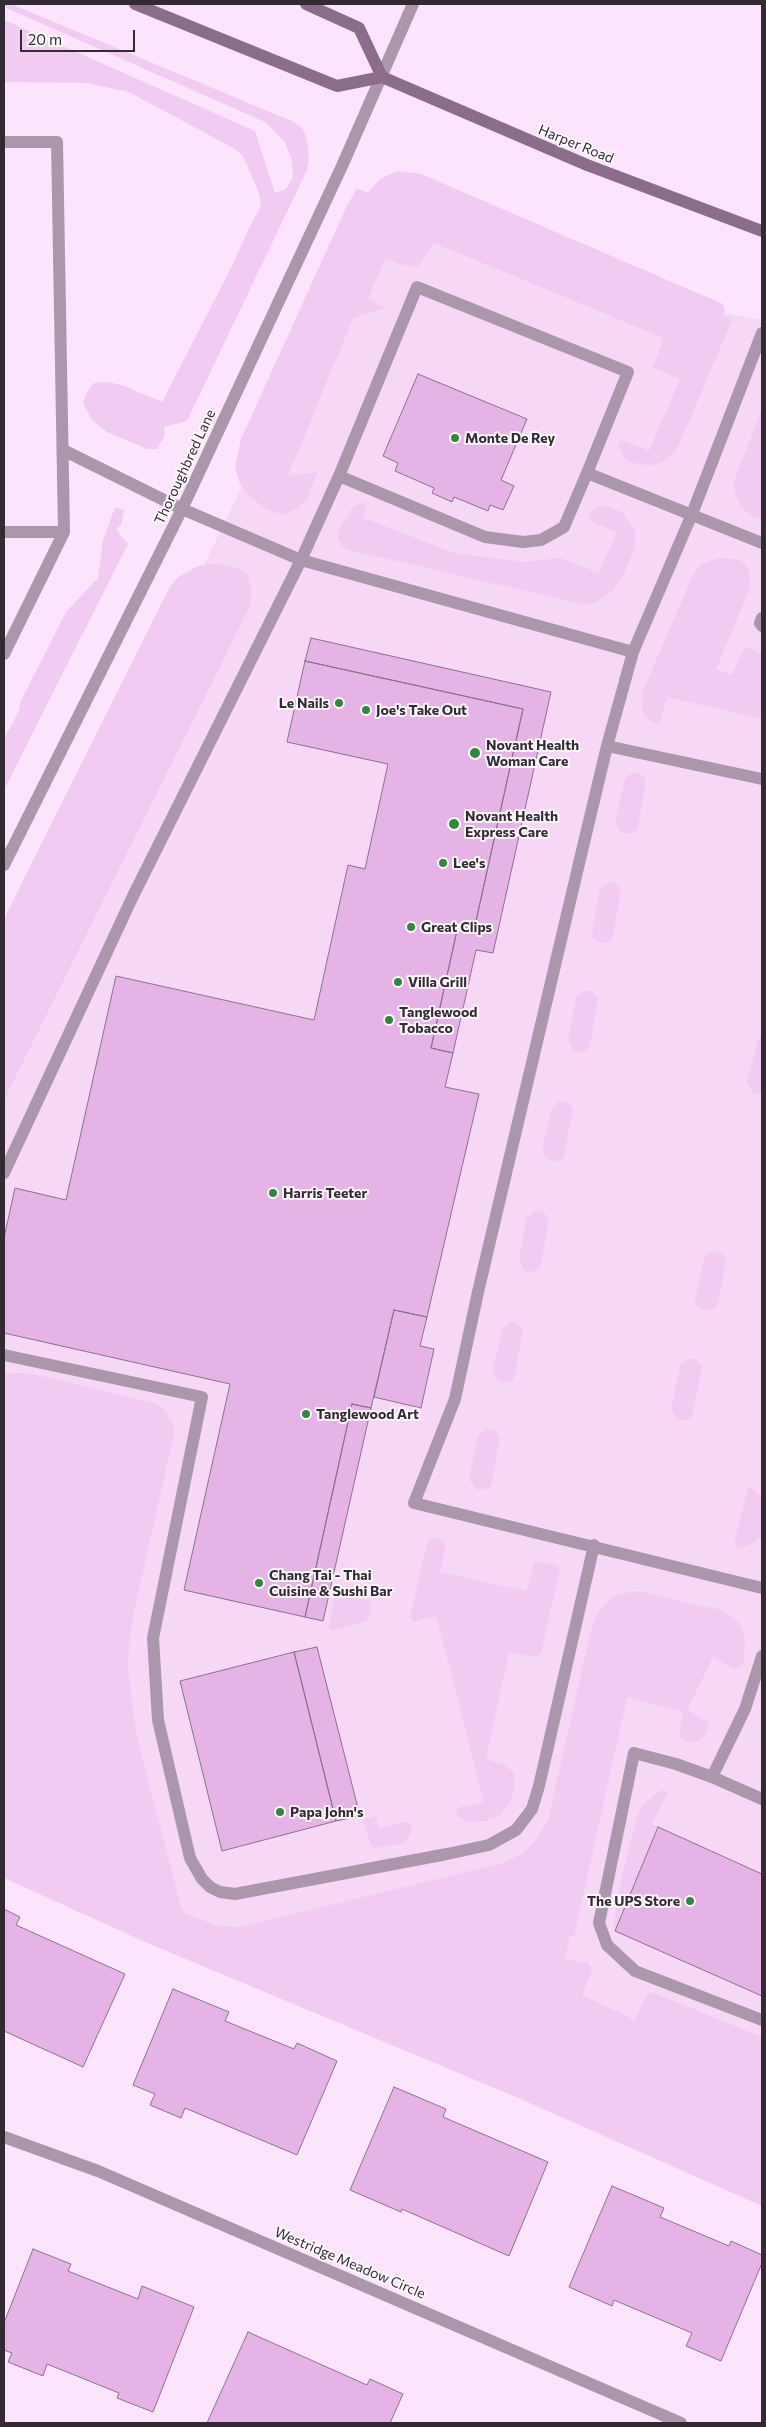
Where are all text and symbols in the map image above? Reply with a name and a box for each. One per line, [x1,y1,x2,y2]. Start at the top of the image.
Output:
scale bar [22,20,138,52]
text: 20 m [28,30,62,48]
street label: Harper Road [536,121,616,167]
street label: Thoroughbred Lane [151,407,219,527]
place label: Monte De Rey [465,430,555,446]
marker: Monte De Rey [449,432,461,444]
place label: Le Nails [279,695,329,711]
marker: Le Nails [333,697,345,709]
place label: Joe's Take Out [376,702,467,718]
marker: Joe's Take Out [360,704,372,716]
place label: Novant Health Woman Care [486,737,579,770]
marker: Novant Health Woman Care [468,746,482,760]
place label: Novant Health Express Care [465,808,558,840]
marker: Novant Health Express Care [447,817,461,831]
place label: Lee's [453,855,486,871]
marker: Lee's [437,857,449,869]
place label: Great Clips [421,919,492,935]
marker: Great Clips [405,921,417,933]
place label: Villa Grill [408,974,467,990]
marker: Villa Grill [392,976,404,988]
place label: Tanglewood Tobacco [399,1004,477,1036]
marker: Tanglewood Tobacco [383,1014,395,1026]
place label: Harris Teeter [283,1185,367,1201]
marker: Harris Teeter [267,1187,279,1199]
place label: Tanglewood Art [316,1406,419,1422]
marker: Tanglewood Art [300,1408,312,1420]
place label: Chang Tai - Thai Cuisine & Sushi Bar [269,1567,392,1600]
marker: Chang Tai - Thai Cuisine & Sushi Bar [253,1577,265,1589]
place label: Papa John's [290,1804,364,1820]
marker: Papa John's [274,1806,286,1818]
place label: The UPS Store [587,1893,680,1909]
marker: The UPS Store [684,1895,696,1907]
street label: Westridge Meadow Circle [272,2224,428,2302]

